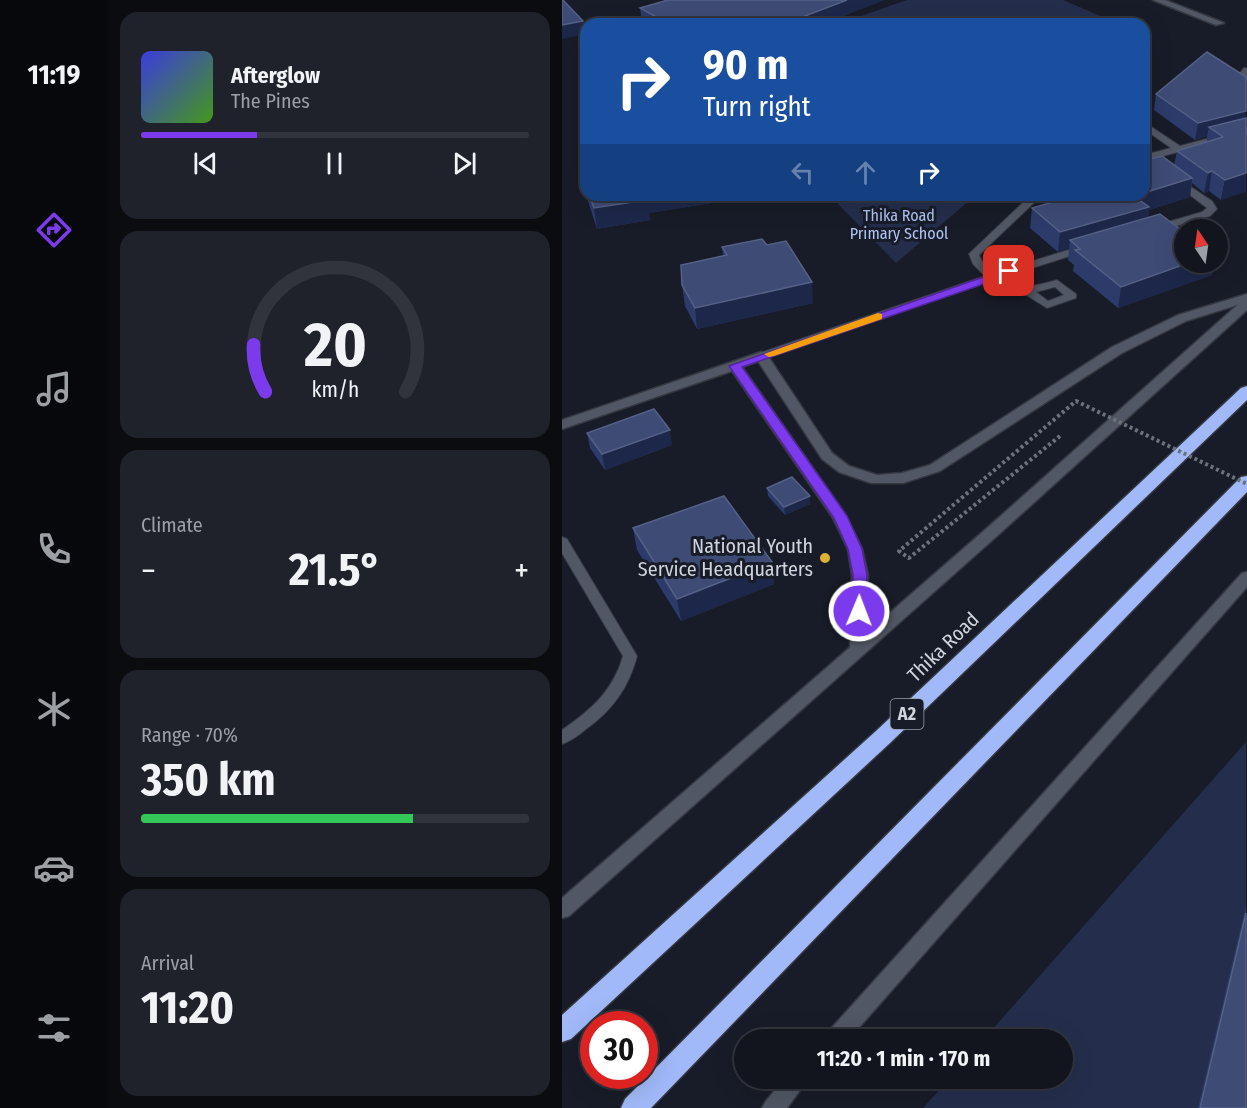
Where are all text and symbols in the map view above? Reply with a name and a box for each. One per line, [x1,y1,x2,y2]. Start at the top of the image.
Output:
text: 90 m [703,40,788,90]
icon: right [604,42,682,120]
text: 11:19 [27,59,81,91]
text: Afterglow [231,62,320,89]
text: The Pines [231,89,310,113]
text: Turn right [703,91,811,123]
icon: previous [189,147,222,180]
icon: pause [318,147,351,180]
icon: next [448,147,481,180]
icon: left [786,156,819,189]
icon: ahead [849,156,882,189]
icon: right [912,156,945,189]
park label: Thika Road Primary School [850,206,948,243]
icon: directions [33,209,75,251]
north arrow [1174,219,1228,273]
map controls [1174,219,1228,273]
pin [983,245,1034,296]
icon: arrive [992,254,1025,287]
text: 20 [303,308,366,383]
icon: music [33,368,75,410]
text: km/h [311,377,359,403]
text: Climate [141,513,203,537]
icon: phone [33,528,75,570]
place label: National Youth Service Headquarters [638,534,813,581]
text: 21.5° [289,543,381,597]
text: − [141,551,156,591]
text: + [514,551,529,591]
marker: National Youth Service Headquarters [818,551,832,565]
position arrow [827,579,891,643]
street label: Thika Road [902,607,984,687]
icon: climate [33,688,75,730]
road number: A2 [890,699,924,729]
text: Range · 70% [141,723,238,747]
text: 350 km [141,753,276,807]
icon: car [33,847,75,889]
text: Arrival [141,951,194,975]
text: 11:20 [141,981,234,1035]
icon: filters [33,1007,75,1049]
speed limit sign: 30 [580,1011,658,1089]
text: 11:20 · 1 min · 170 m [817,1045,990,1072]

